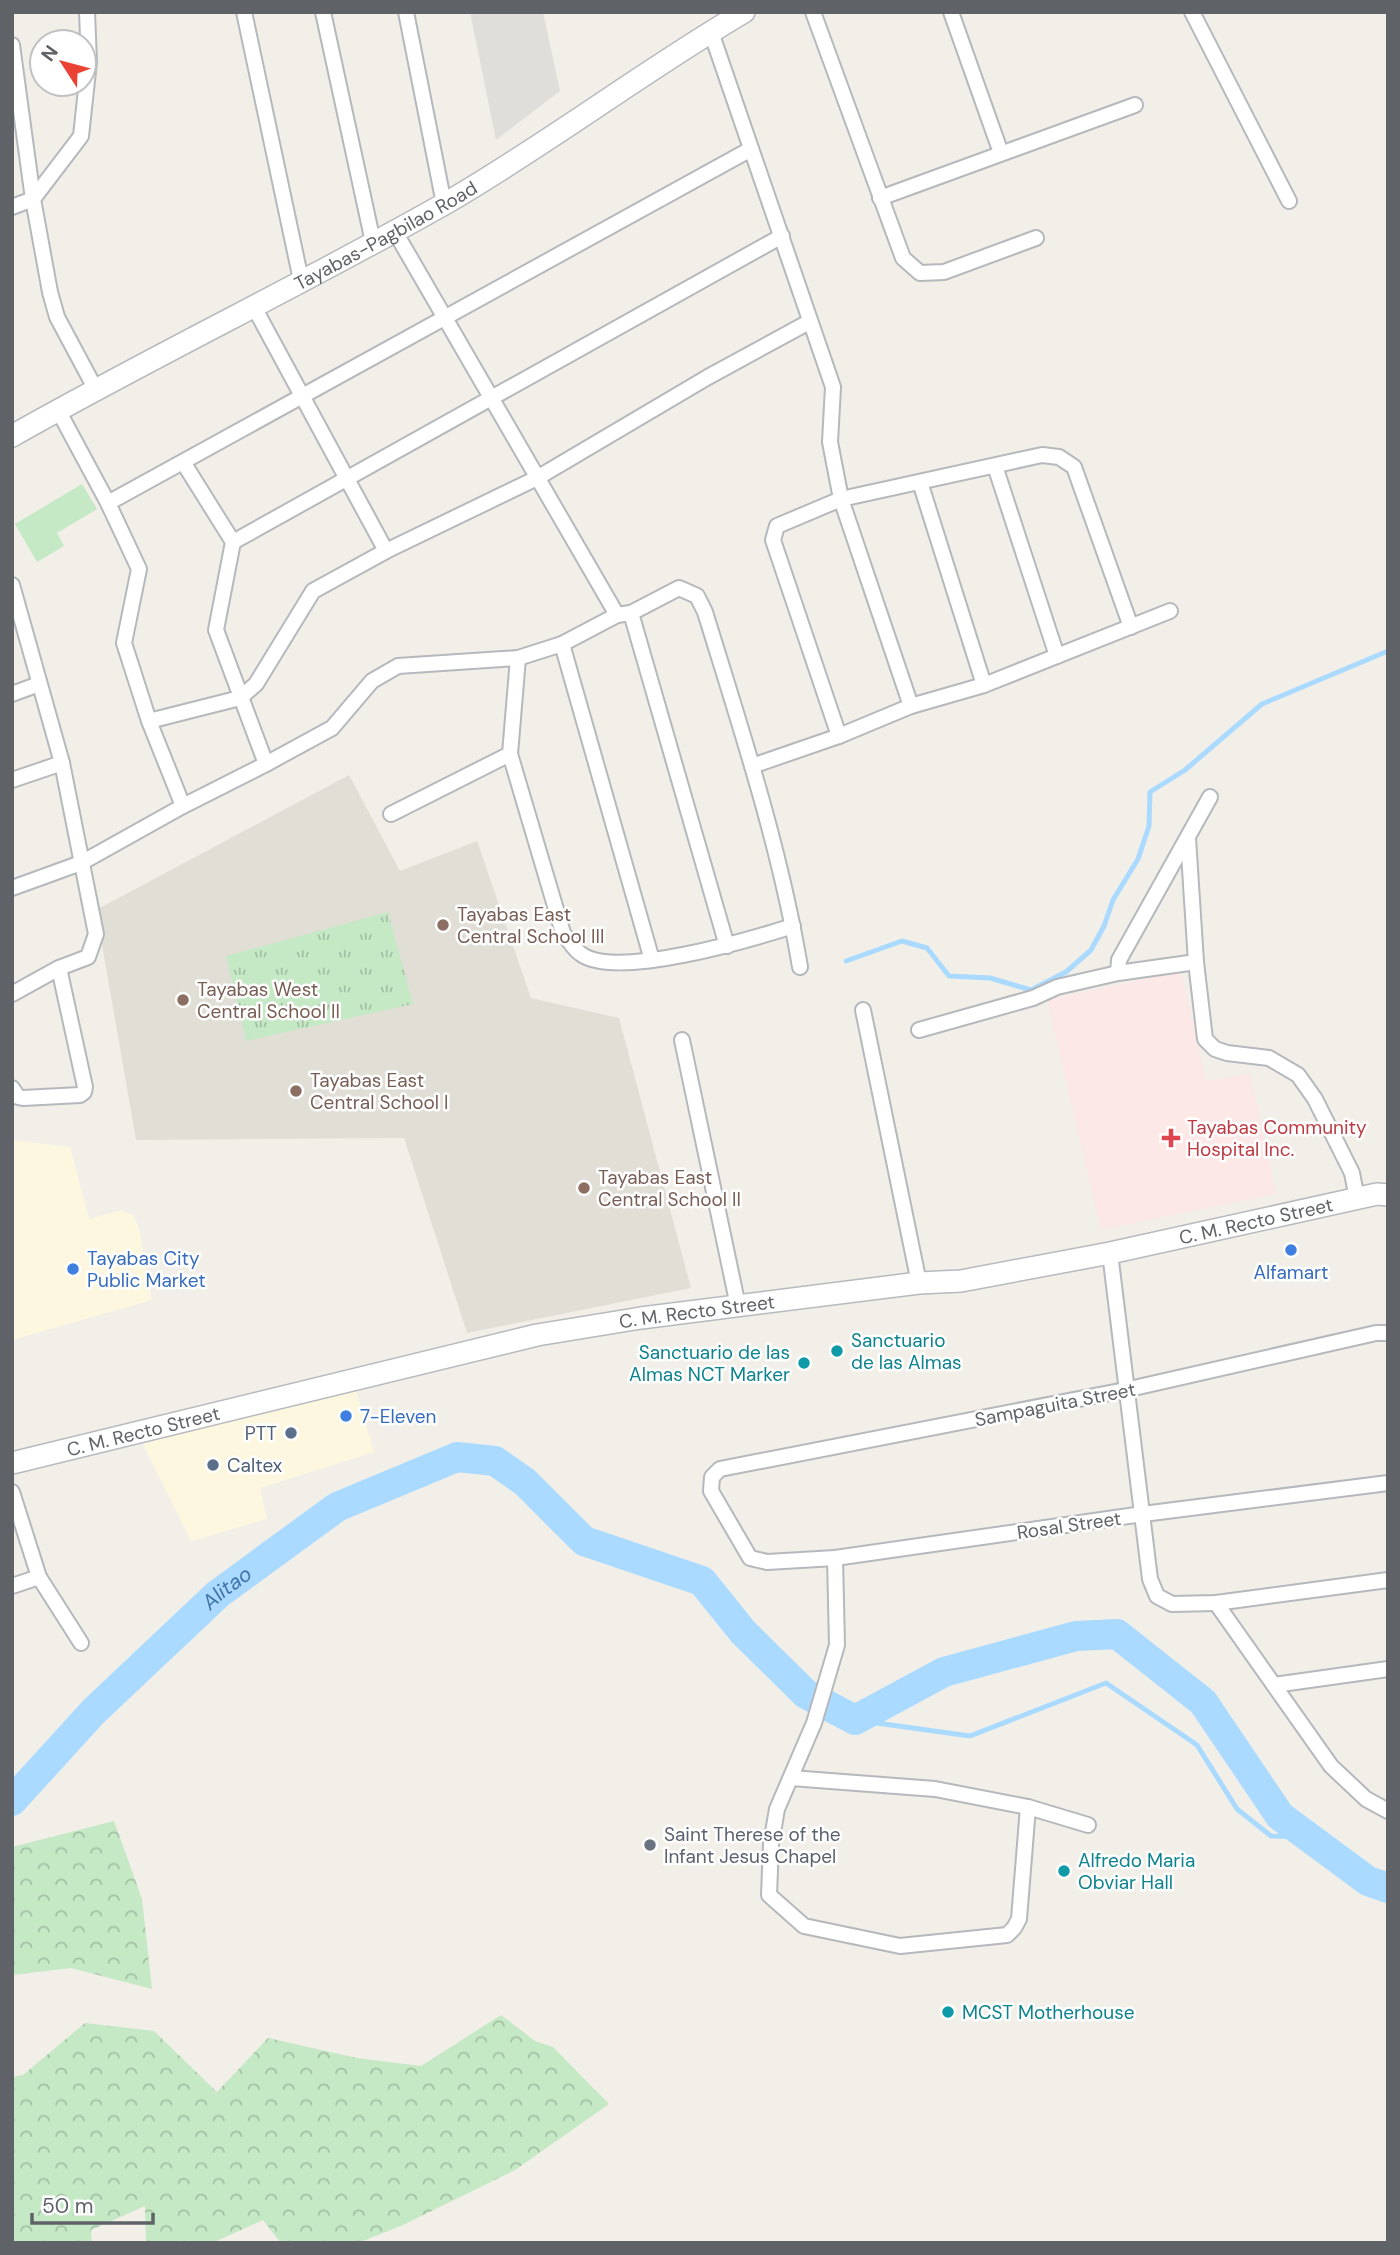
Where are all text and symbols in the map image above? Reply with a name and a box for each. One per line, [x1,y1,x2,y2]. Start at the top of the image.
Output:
north arrow [28,28,98,98]
text: N [35,40,64,66]
street label: Tayabas-Pagbilao Road [290,175,482,296]
place label: Tayabas East Central School III [457,902,604,949]
marker: Tayabas East Central School III [435,917,451,933]
place label: Tayabas West Central School II [197,977,340,1024]
marker: Tayabas West Central School II [175,992,191,1008]
place label: Tayabas East Central School I [310,1068,449,1115]
marker: Tayabas East Central School I [288,1083,304,1099]
place label: Tayabas Community Hospital Inc. [1187,1115,1367,1162]
marker: Tayabas Community Hospital Inc. [1161,1128,1181,1148]
place label: Tayabas East Central School II [598,1165,741,1212]
marker: Tayabas East Central School II [576,1180,592,1196]
street label: C. M. Recto Street [1177,1192,1335,1250]
marker: Alfamart [1283,1242,1299,1258]
place label: Tayabas City Public Market [87,1246,206,1293]
place label: Alfamart [1253,1260,1329,1285]
marker: Tayabas City Public Market [65,1261,81,1277]
street label: C. M. Recto Street [617,1289,776,1334]
place label: Sanctuario de las Almas [851,1328,962,1375]
place label: Sanctuario de las Almas NCT Marker [629,1340,790,1387]
marker: Sanctuario de las Almas [829,1343,845,1359]
marker: Sanctuario de las Almas NCT Marker [796,1355,812,1371]
street label: Sampaguita Street [973,1377,1138,1432]
street label: C. M. Recto Street [64,1401,222,1462]
place label: 7-Eleven [360,1404,436,1429]
marker: 7-Eleven [338,1408,354,1424]
place label: PTT [245,1421,277,1446]
marker: PTT [283,1425,299,1441]
place label: Caltex [227,1453,283,1478]
marker: Caltex [205,1457,221,1473]
street label: Rosal Street [1015,1506,1123,1545]
water label: Alitao [195,1560,258,1617]
place label: Saint Therese of the Infant Jesus Chapel [664,1822,841,1869]
marker: Saint Therese of the Infant Jesus Chapel [642,1837,658,1853]
place label: Alfredo Maria Obviar Hall [1078,1848,1195,1895]
marker: Alfredo Maria Obviar Hall [1056,1863,1072,1879]
place label: MCST Motherhouse [962,2000,1134,2025]
marker: MCST Motherhouse [940,2004,956,2020]
scale bar [32,2182,152,2226]
text: 50 m [42,2192,93,2220]

